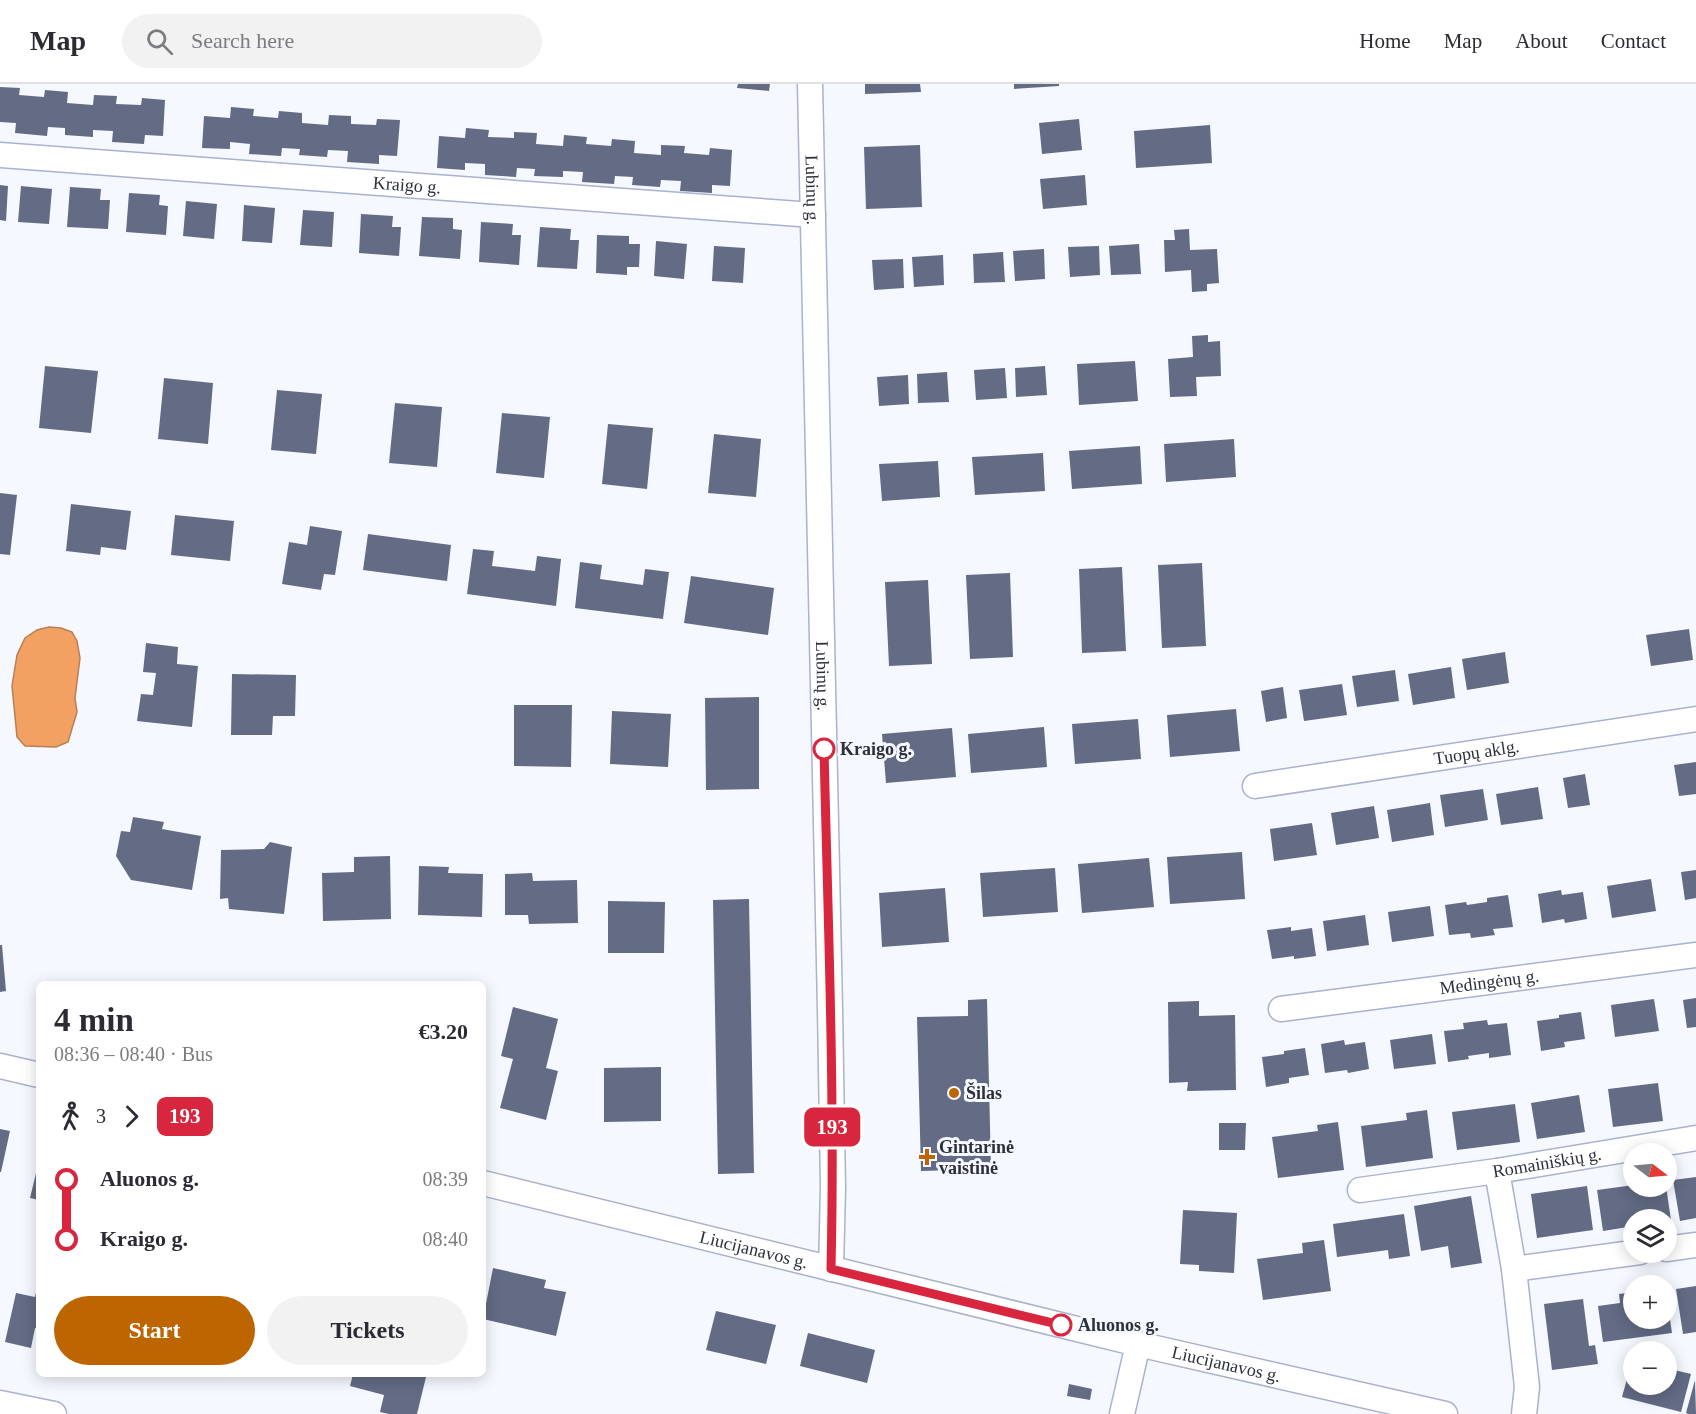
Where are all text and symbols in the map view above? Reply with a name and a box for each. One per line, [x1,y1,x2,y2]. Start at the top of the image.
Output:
search box [122,14,542,68]
text: Map [30,25,86,56]
icon: search [143,25,176,58]
text: Search here [191,28,294,53]
text: Home [1359,29,1411,53]
text: Map [1444,29,1482,53]
text: About [1515,29,1568,53]
text: Contact [1601,29,1666,53]
street label: Lubinų g. [802,155,823,225]
street label: Kraigo g. [372,173,442,198]
street label: Lubinų g. [812,641,834,711]
street label: Tuopų aklg. [1432,736,1521,769]
marker: Kraigo g. [813,738,835,760]
place label: Kraigo g. [840,739,912,759]
street label: Medingėnų g. [1438,966,1540,998]
text: 4 min [54,1002,134,1038]
text: €3.20 [419,1019,468,1044]
text: 08:36 – 08:40 · Bus [54,1043,213,1065]
place label: Šilas [966,1082,1002,1103]
marker: Šilas [947,1086,961,1100]
icon: walk [54,1100,87,1133]
icon: forward [115,1100,148,1133]
text: 193 [169,1104,201,1128]
text: 3 [96,1105,106,1127]
line badge: 193 [798,1108,866,1146]
text: 193 [816,1115,848,1139]
place label: Gintarinė vaistinė [939,1137,1014,1178]
north arrow [1623,1143,1677,1197]
map controls [1623,1143,1677,1395]
street label: Romainiškių g. [1491,1144,1603,1182]
marker: Gintarinė vaistinė [920,1150,934,1164]
text: Aluonos g. [100,1166,199,1191]
text: 08:39 [422,1168,468,1190]
button: layers [1623,1209,1677,1263]
text: Kraigo g. [100,1226,188,1251]
street label: Liucijanavos g. [698,1227,810,1273]
text: 08:40 [422,1228,468,1250]
button: + [1623,1275,1677,1329]
button: Start [54,1296,255,1365]
button: Tickets [267,1296,468,1365]
marker: Aluonos g. [1050,1314,1072,1336]
place label: Aluonos g. [1078,1315,1159,1335]
button: − [1623,1341,1677,1395]
street label: Liucijanavos g. [1170,1342,1283,1386]

